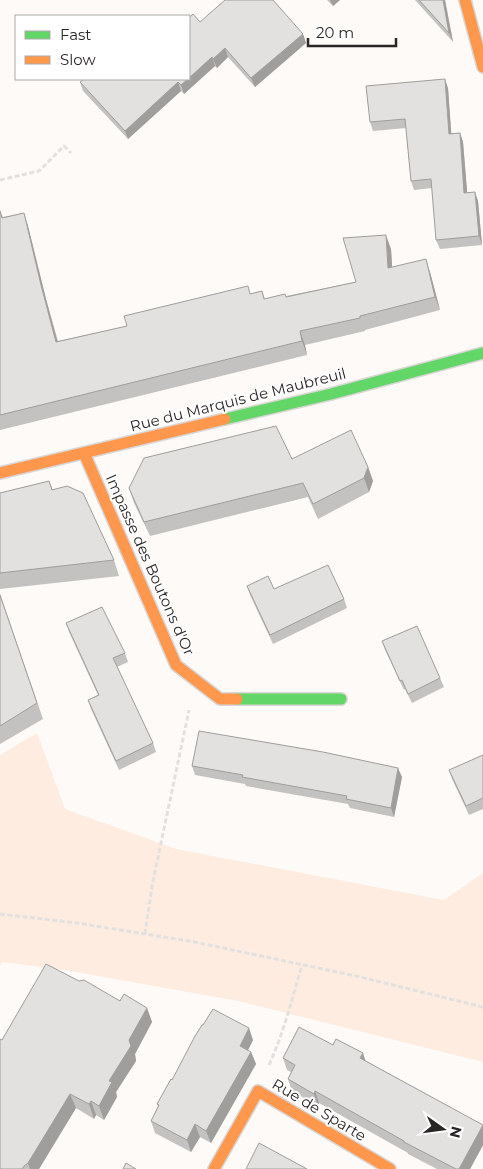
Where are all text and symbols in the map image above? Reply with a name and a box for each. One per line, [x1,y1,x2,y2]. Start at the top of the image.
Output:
legend [15,15,190,80]
scale bar [308,15,396,47]
text: 20 m [316,23,354,42]
text: Fast [60,25,91,44]
text: Slow [60,50,96,69]
street label: Rue du Marquis de Maubreuil [128,363,348,436]
street label: Impasse des Boutons d'Or [102,471,199,658]
street label: Rue de Sparte [269,1074,370,1145]
north arrow [418,1104,468,1154]
text: N [446,1124,466,1140]

